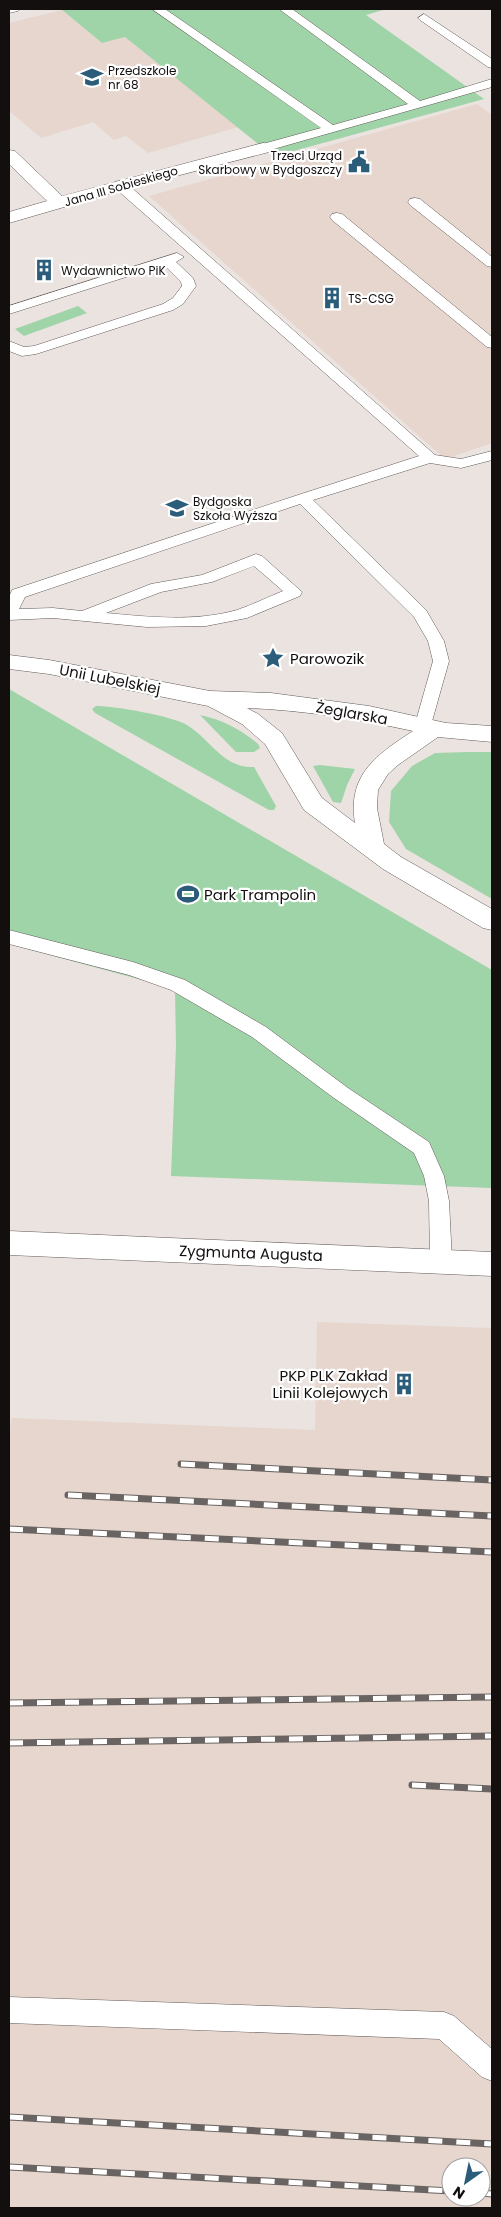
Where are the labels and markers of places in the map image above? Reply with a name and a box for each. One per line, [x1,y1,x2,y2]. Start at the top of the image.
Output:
place label: Przedszkole nr 68 [108,62,176,93]
school or university icon: Przedszkole nr 68 [79,64,105,90]
place label: Trzeci Urząd Skarbowy w Bydgoszczy [198,147,342,178]
public building icon: Trzeci Urząd Skarbowy w Bydgoszczy [346,149,372,175]
building icon: Wydawnictwo PiK [31,257,57,283]
place label: Wydawnictwo PiK [61,262,166,279]
building icon: TS-CSG [319,285,345,311]
place label: TS-CSG [348,290,394,307]
place label: Bydgoska Szkoła Wyższa [193,493,277,524]
school or university icon: Bydgoska Szkoła Wyższa [164,495,190,521]
place icon: Parowozik [260,645,286,671]
place label: Parowozik [290,648,364,669]
sports icon: Park Trampolin [175,881,201,907]
place label: Park Trampolin [204,884,316,905]
place label: PKP PLK Zakład Linii Kolejowych [272,1365,388,1403]
building icon: PKP PLK Zakład Linii Kolejowych [391,1371,417,1397]

